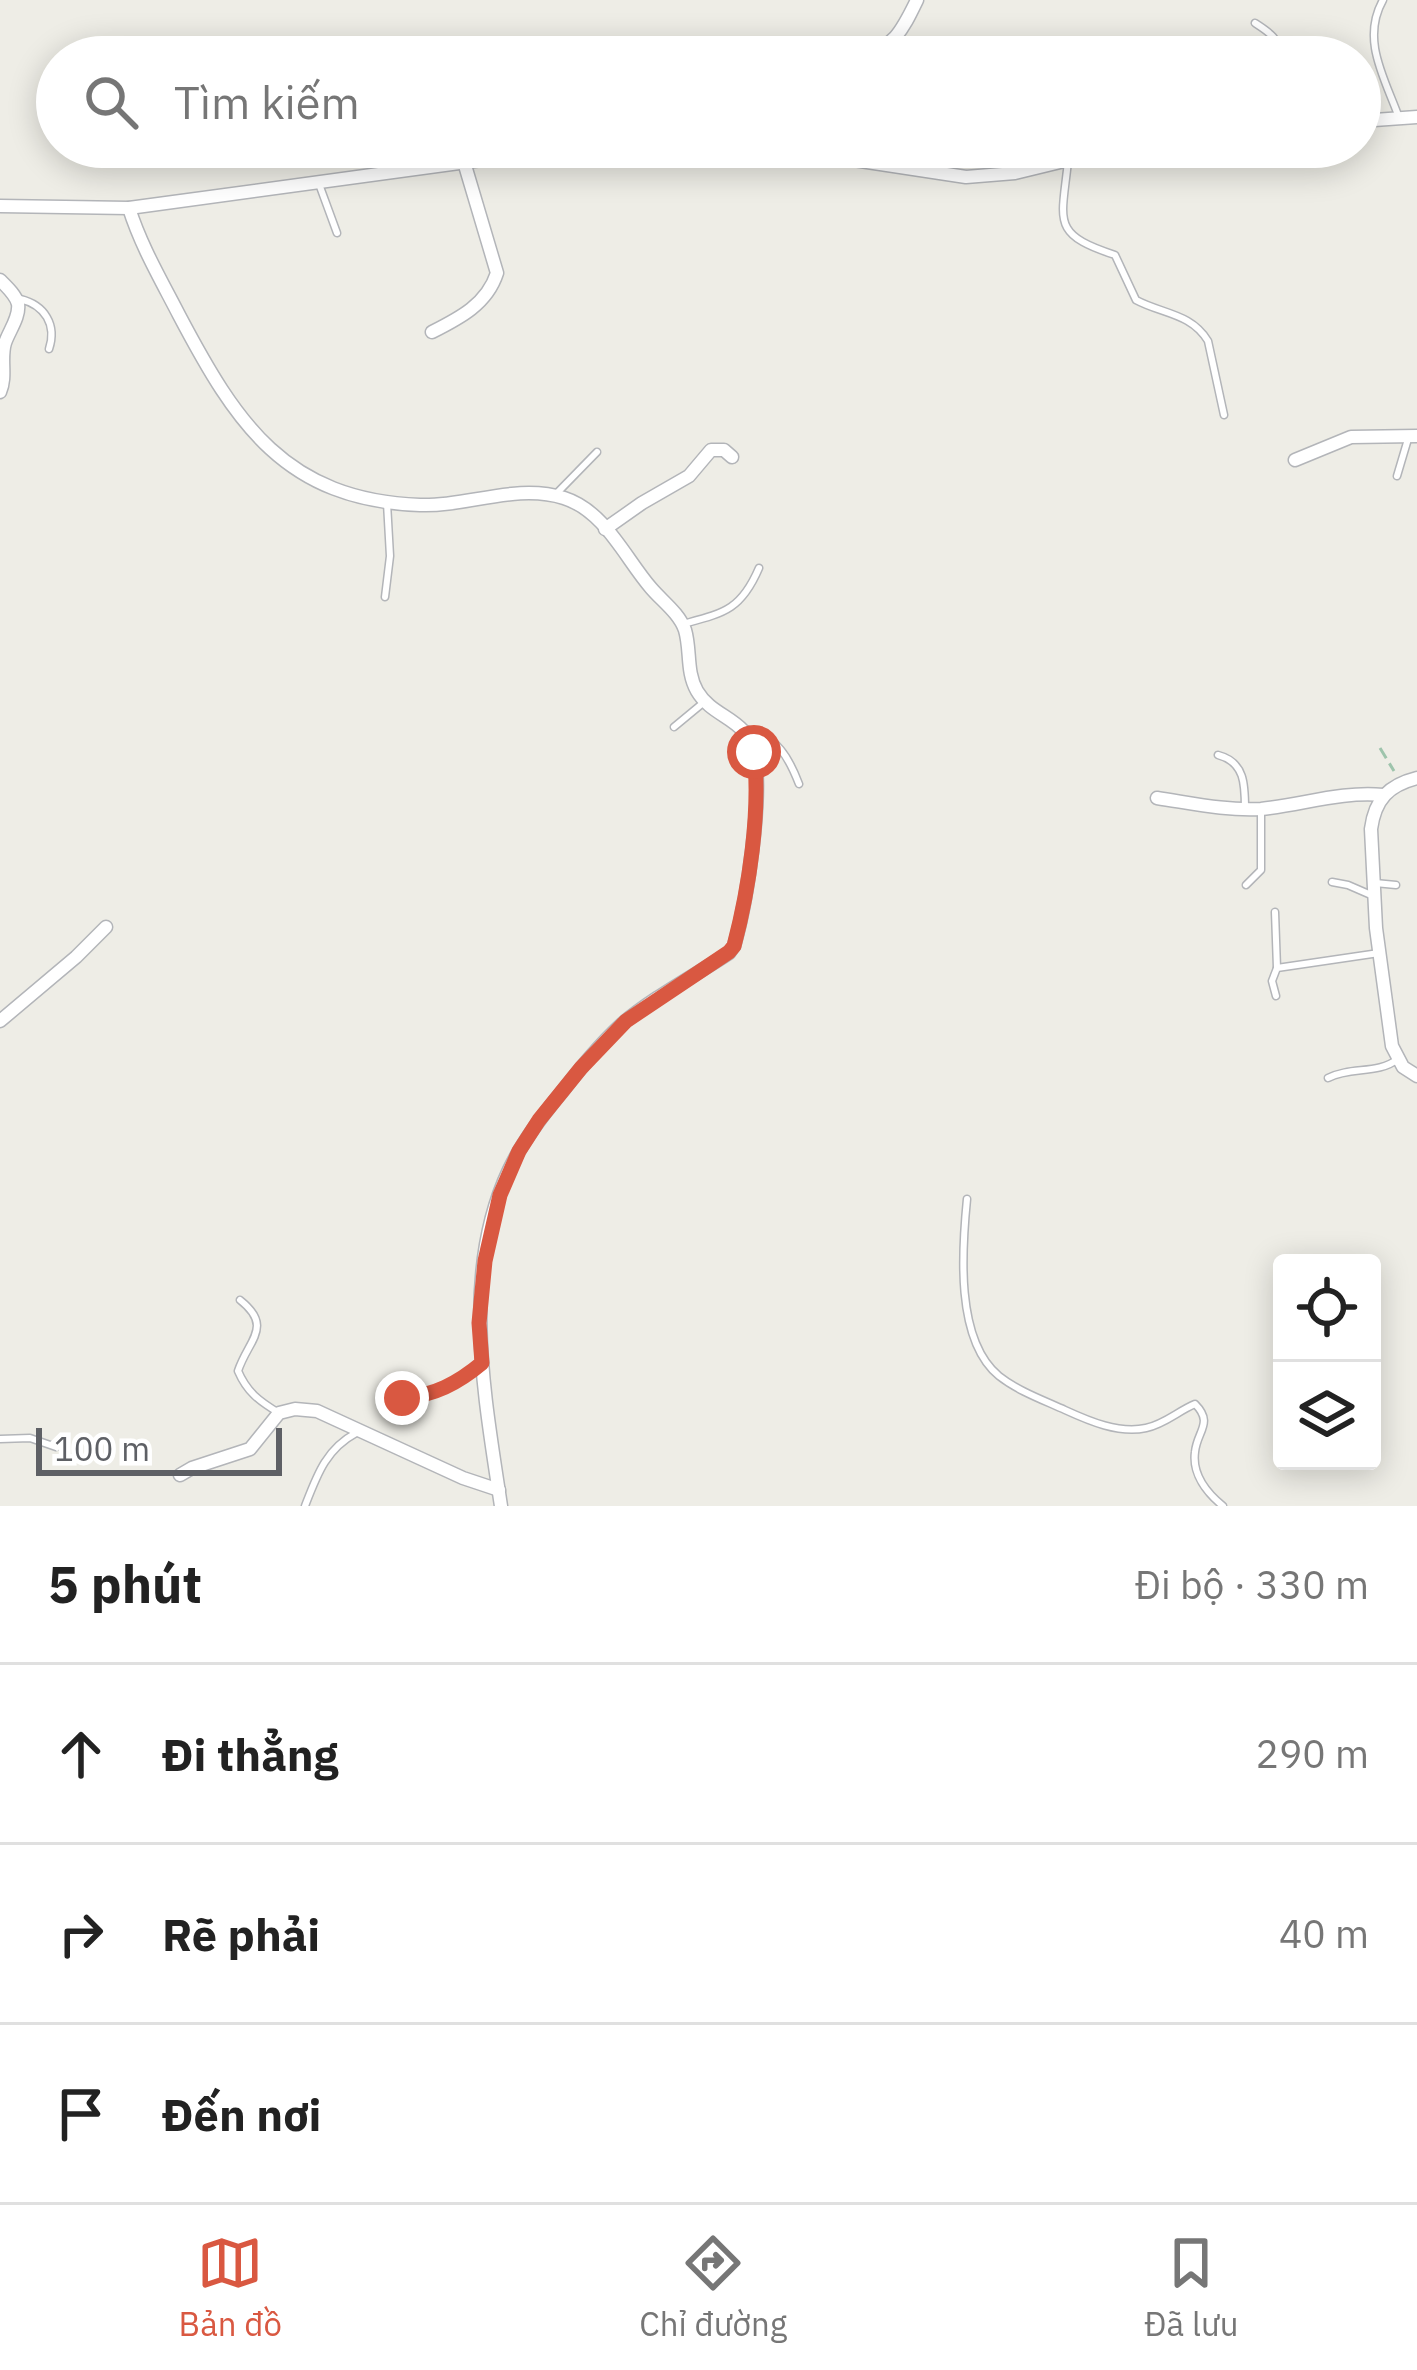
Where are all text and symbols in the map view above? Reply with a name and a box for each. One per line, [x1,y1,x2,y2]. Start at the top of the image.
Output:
search box [36,36,1381,168]
icon: search [78,69,144,135]
text: Tìm kiếm [174,73,360,131]
route start [727,725,781,779]
map controls [1273,1254,1381,1470]
button: locate [1273,1254,1381,1362]
button: layers [1273,1362,1381,1470]
route end [375,1371,429,1425]
scale bar [36,1422,282,1475]
text: 100 m [54,1427,150,1470]
text: 5 phút [48,1551,202,1617]
text: Đi bộ · 330 m [1135,1559,1369,1610]
icon: ahead [48,1721,114,1787]
text: Đi thẳng [162,1725,338,1783]
text: 290 m [1256,1728,1369,1779]
icon: right [48,1901,114,1967]
text: Rẽ phải [162,1905,320,1963]
text: 40 m [1279,1908,1369,1959]
icon: arrive [48,2081,114,2147]
text: Đến nơi [162,2085,321,2143]
tab: Bản đồ [179,2230,282,2345]
tab: Chỉ đường [639,2230,787,2345]
tab: Đã lưu [1144,2230,1238,2345]

